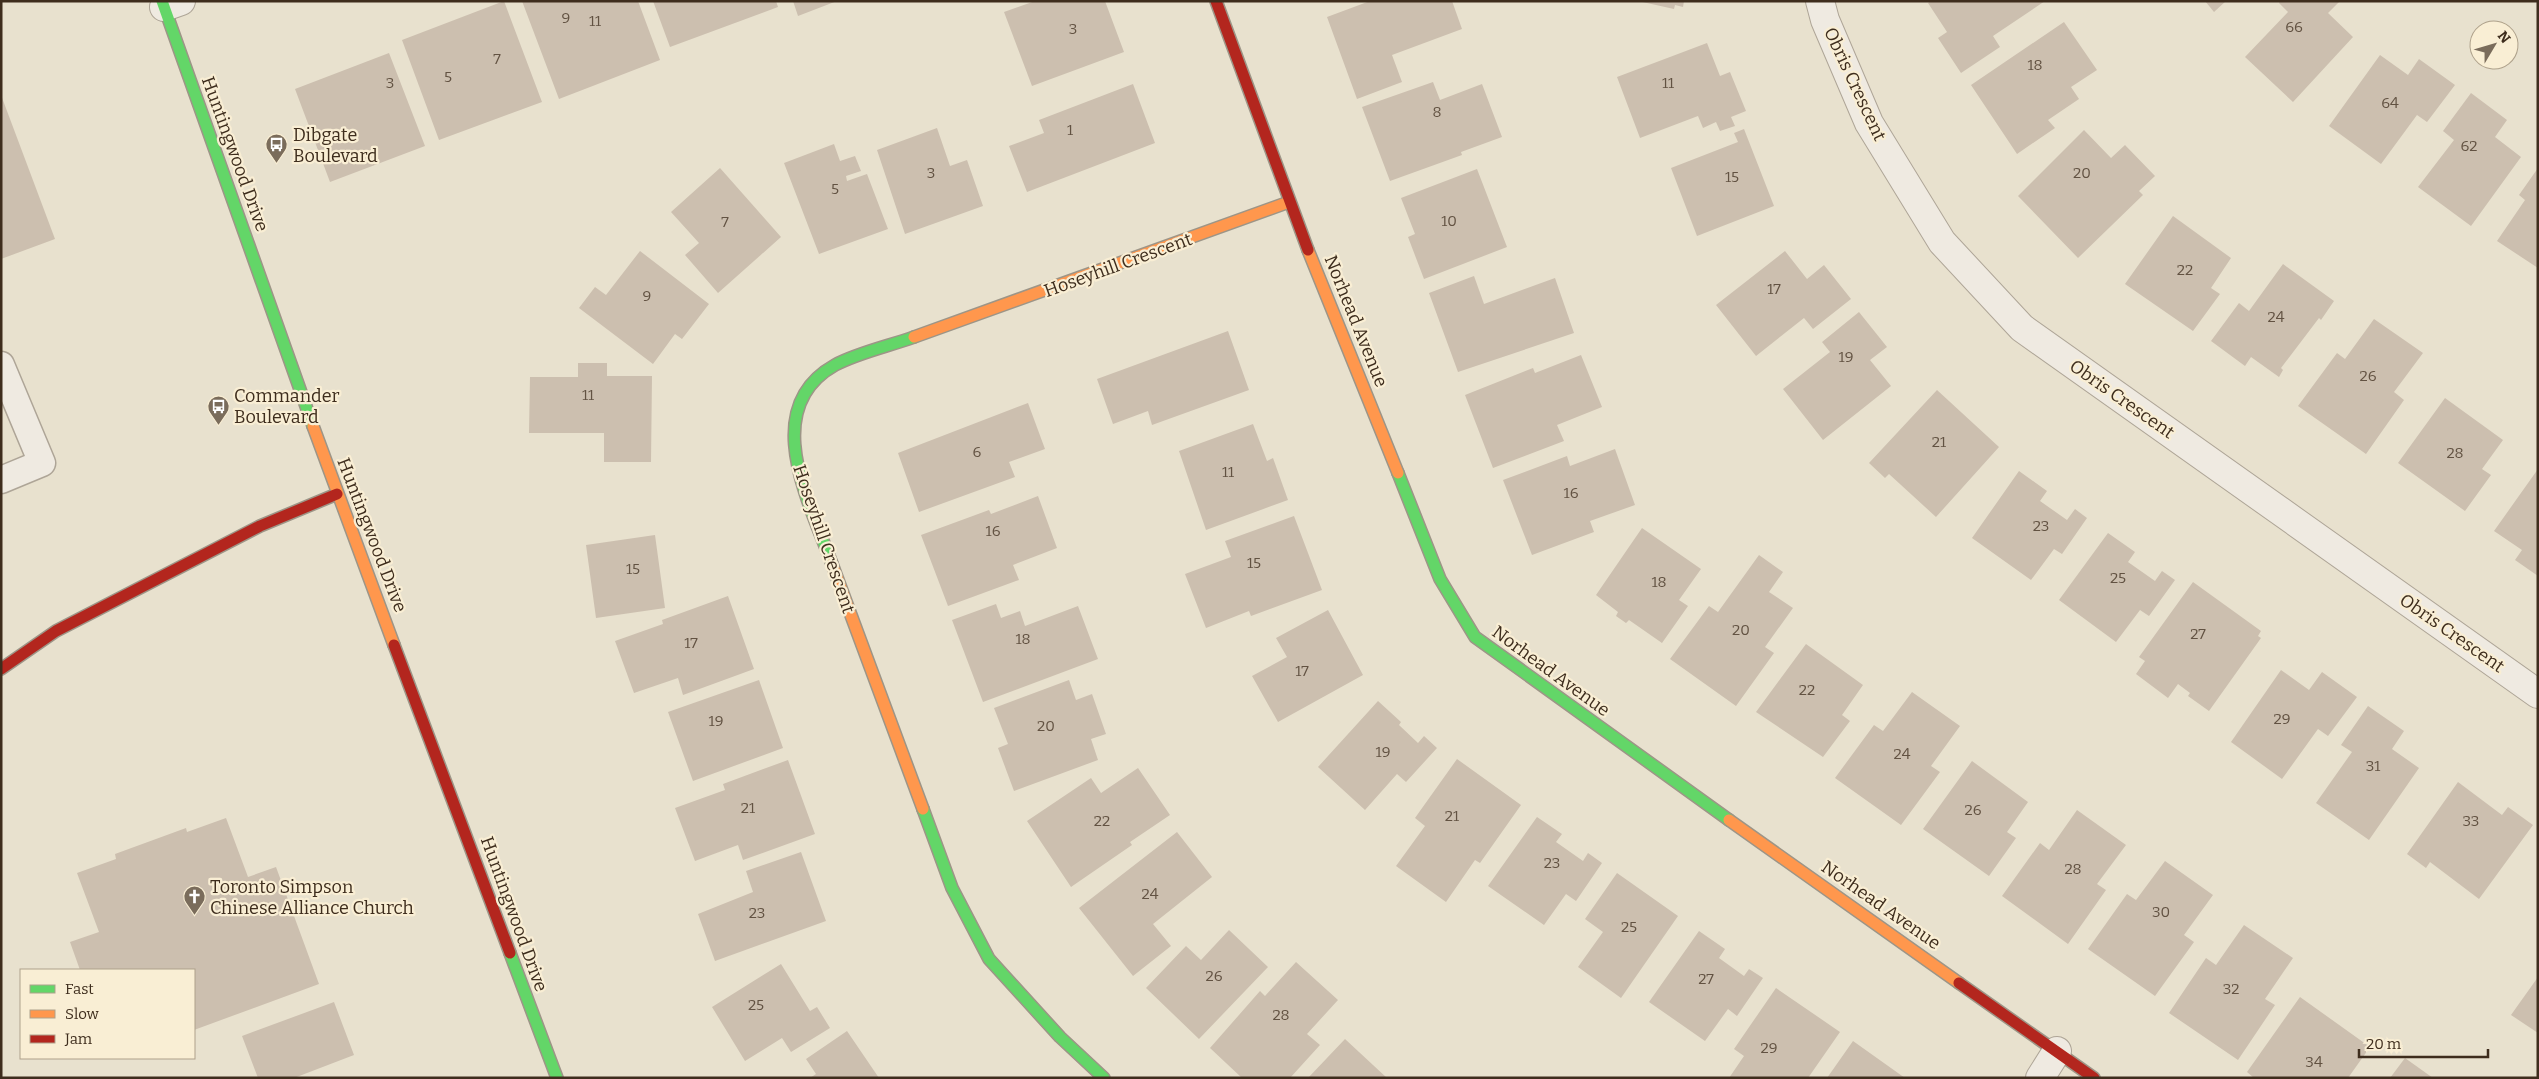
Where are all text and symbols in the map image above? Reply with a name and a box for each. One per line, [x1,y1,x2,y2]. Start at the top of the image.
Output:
house number: 9 [562,9,570,27]
house number: 11 [589,12,601,30]
house number: 66 [2285,18,2303,36]
house number: 3 [1069,20,1077,38]
north arrow [2469,20,2519,70]
street label: Obris Crescent [1819,24,1891,145]
text: N [2494,28,2514,47]
house number: 7 [493,50,501,68]
house number: 18 [2027,56,2043,74]
house number: 5 [444,68,452,86]
street label: Huntingwood Drive [197,73,273,235]
house number: 3 [386,74,394,92]
house number: 11 [1662,74,1674,92]
house number: 64 [2381,94,2399,112]
house number: 8 [1432,103,1442,121]
house number: 1 [1067,121,1073,139]
place label: Dibgate Boulevard [293,124,378,167]
bus stop icon: Dibgate Boulevard [265,133,289,164]
house number: 62 [2461,137,2477,155]
house number: 3 [927,164,935,182]
house number: 20 [2073,164,2091,182]
house number: 15 [1725,168,1739,186]
house number: 5 [831,180,839,198]
house number: 10 [1441,212,1457,230]
house number: 7 [721,213,729,231]
street label: Hoseyhill Crescent [1041,228,1196,302]
street label: Norhead Avenue [1320,252,1392,390]
house number: 22 [2177,261,2193,279]
house number: 17 [1767,280,1781,298]
house number: 9 [643,287,651,305]
house number: 24 [2268,308,2285,326]
house number: 19 [1839,348,1853,366]
street label: Obris Crescent [2065,355,2179,443]
house number: 26 [2360,367,2377,385]
place label: Commander Boulevard [234,385,340,428]
house number: 11 [582,386,594,404]
bus stop icon: Commander Boulevard [206,394,230,425]
house number: 21 [1932,433,1946,451]
house number: 6 [973,443,982,461]
house number: 28 [2446,444,2464,462]
street label: Huntingwood Drive [332,455,412,615]
street label: Hoseyhill Crescent [788,462,860,617]
house number: 11 [1222,463,1234,481]
house number: 16 [1564,484,1579,502]
house number: 23 [2033,517,2049,535]
house number: 16 [986,522,1001,540]
house number: 15 [1247,554,1261,572]
house number: 15 [626,560,640,578]
house number: 25 [2110,569,2126,587]
house number: 18 [1651,573,1667,591]
street label: Obris Crescent [2395,589,2509,677]
street label: Norhead Avenue [1488,621,1614,721]
house number: 20 [1732,621,1750,639]
house number: 27 [2190,625,2206,643]
house number: 18 [1015,630,1031,648]
house number: 17 [684,634,698,652]
house number: 17 [1295,662,1309,680]
house number: 22 [1799,681,1815,699]
house number: 29 [2274,710,2290,728]
house number: 19 [709,712,723,730]
house number: 20 [1037,717,1055,735]
house number: 19 [1376,743,1390,761]
house number: 24 [1894,745,1911,763]
house number: 31 [2366,757,2380,775]
house number: 21 [741,799,755,817]
house number: 26 [1965,801,1982,819]
house number: 21 [1445,807,1459,825]
house number: 22 [1094,812,1110,830]
house number: 33 [2463,812,2479,830]
street label: Huntingwood Drive [476,833,552,995]
house number: 23 [1544,854,1560,872]
street label: Norhead Avenue [1817,856,1945,954]
house number: 28 [2064,860,2082,878]
place label: Toronto Simpson Chinese Alliance Church [210,876,414,919]
church icon: Toronto Simpson Chinese Alliance Church [182,885,206,916]
house number: 24 [1142,885,1159,903]
house number: 30 [2152,903,2170,921]
house number: 23 [749,904,765,922]
house number: 25 [1621,918,1637,936]
house number: 26 [1206,967,1223,985]
legend [20,969,195,1059]
house number: 27 [1698,970,1714,988]
text: Fast [65,980,94,998]
house number: 32 [2223,980,2239,998]
house number: 25 [748,996,764,1014]
text: Slow [65,1005,100,1023]
house number: 28 [1272,1006,1290,1024]
scale bar [2359,1026,2488,1058]
text: Jam [64,1030,93,1048]
text: 20 m [2366,1035,2402,1053]
house number: 29 [1761,1039,1777,1057]
house number: 34 [2305,1053,2323,1071]

